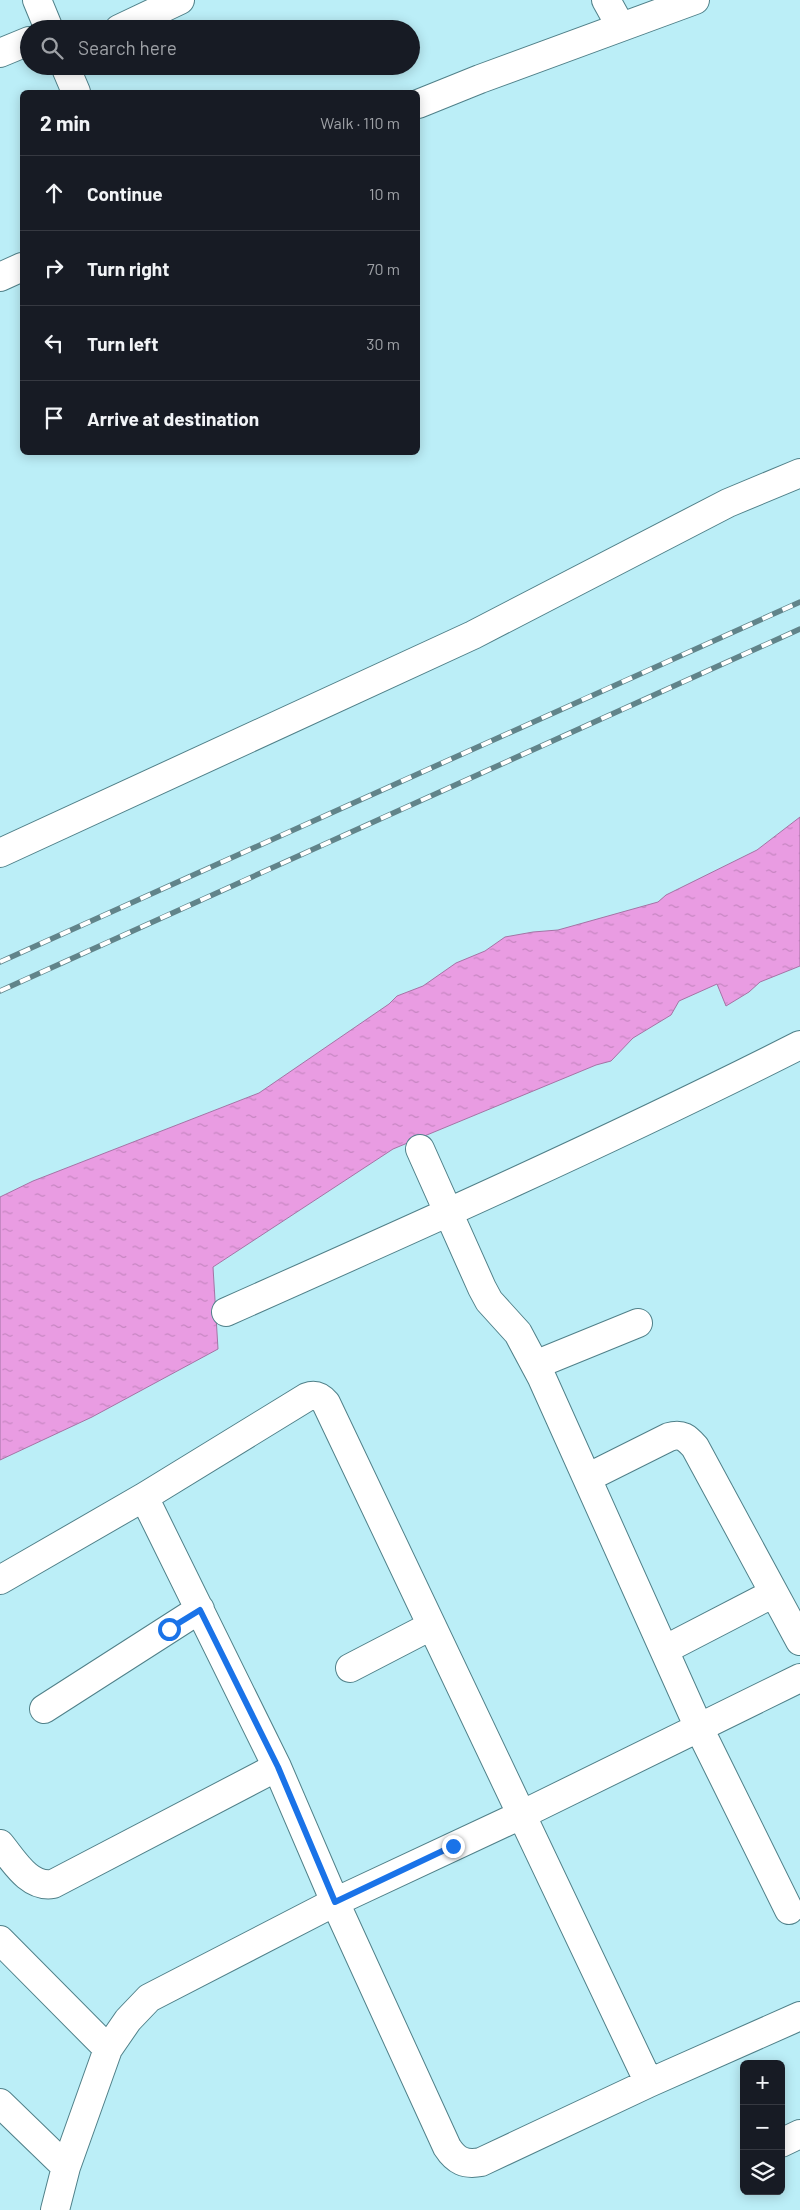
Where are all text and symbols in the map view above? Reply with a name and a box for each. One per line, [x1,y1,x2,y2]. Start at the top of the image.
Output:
search box [20,20,420,75]
icon: search [38,34,66,62]
text: Search here [78,36,177,59]
text: 2 min [40,110,90,135]
text: Walk · 110 m [320,113,400,132]
icon: ahead [40,179,68,207]
text: Continue [87,182,163,205]
text: 10 m [369,184,400,203]
icon: right [40,254,68,282]
text: Turn right [87,257,169,280]
text: 70 m [367,259,400,278]
icon: left [40,329,68,357]
text: Turn left [87,332,158,355]
text: 30 m [366,334,400,353]
icon: arrive [40,404,68,432]
text: Arrive at destination [87,407,259,430]
route start [158,1618,181,1641]
route end [442,1835,465,1858]
map controls [740,2060,785,2195]
button: + [740,2060,785,2105]
button: − [740,2105,785,2150]
button: layers [740,2150,785,2195]

